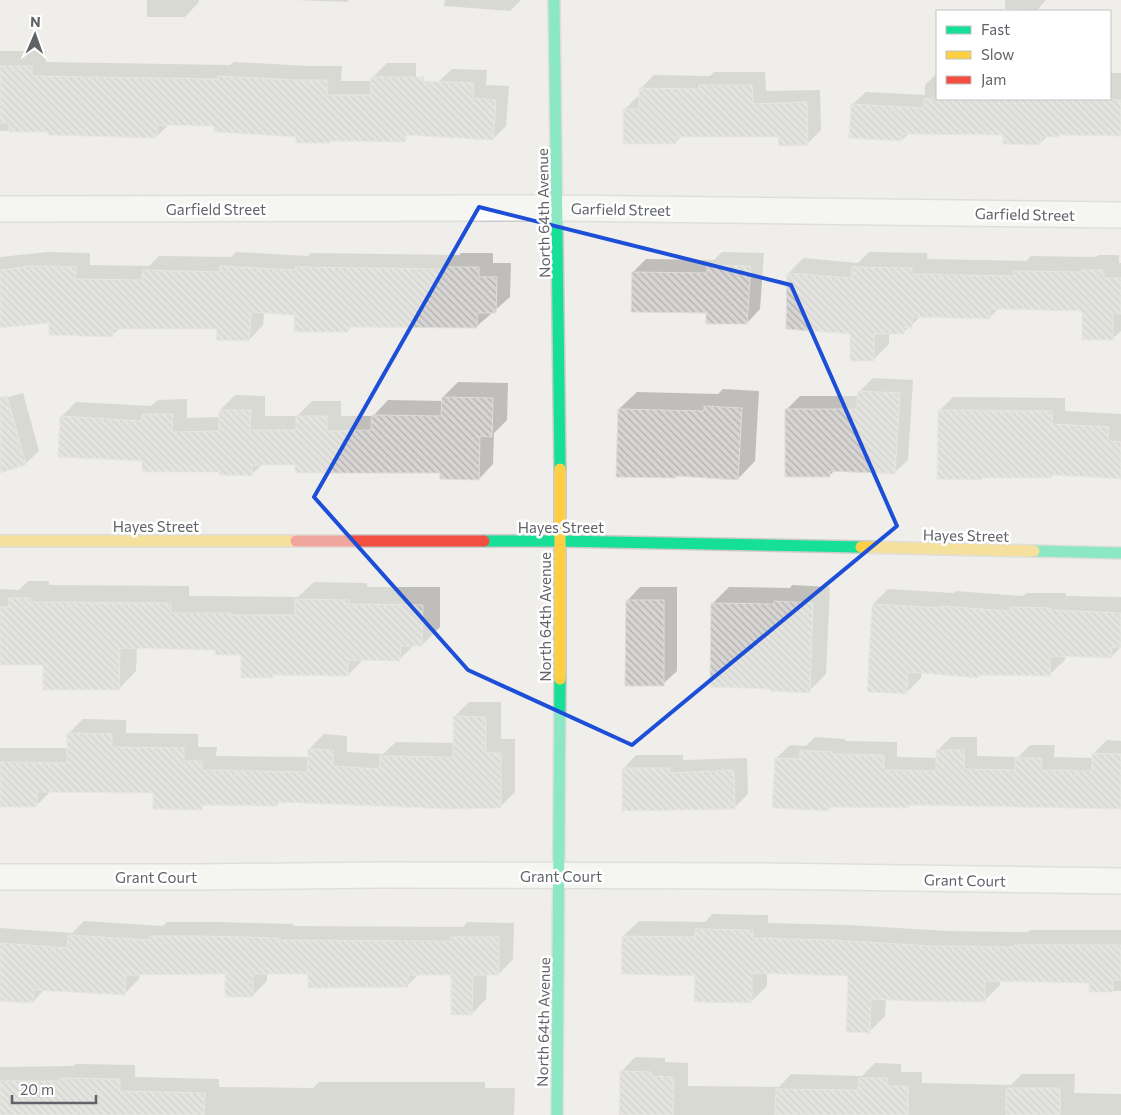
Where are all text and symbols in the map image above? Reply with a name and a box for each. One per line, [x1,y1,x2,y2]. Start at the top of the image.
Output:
north arrow [10,10,60,60]
legend [936,10,1111,100]
text: N [30,13,41,30]
text: Fast [981,20,1010,38]
text: Slow [981,45,1014,63]
text: Jam [981,70,1006,88]
street label: North 64th Avenue [533,148,553,278]
street label: Garfield Street [571,199,671,219]
street label: Garfield Street [166,200,266,218]
street label: Garfield Street [975,204,1075,224]
street label: Hayes Street [113,517,199,535]
street label: Hayes Street [518,518,604,536]
street label: Hayes Street [923,525,1009,545]
street label: North 64th Avenue [536,552,554,682]
street label: Grant Court [520,867,602,885]
street label: Grant Court [115,868,197,886]
street label: Grant Court [924,870,1006,890]
street label: North 64th Avenue [533,957,553,1087]
scale bar [12,1072,96,1104]
text: 20 m [20,1080,54,1098]

